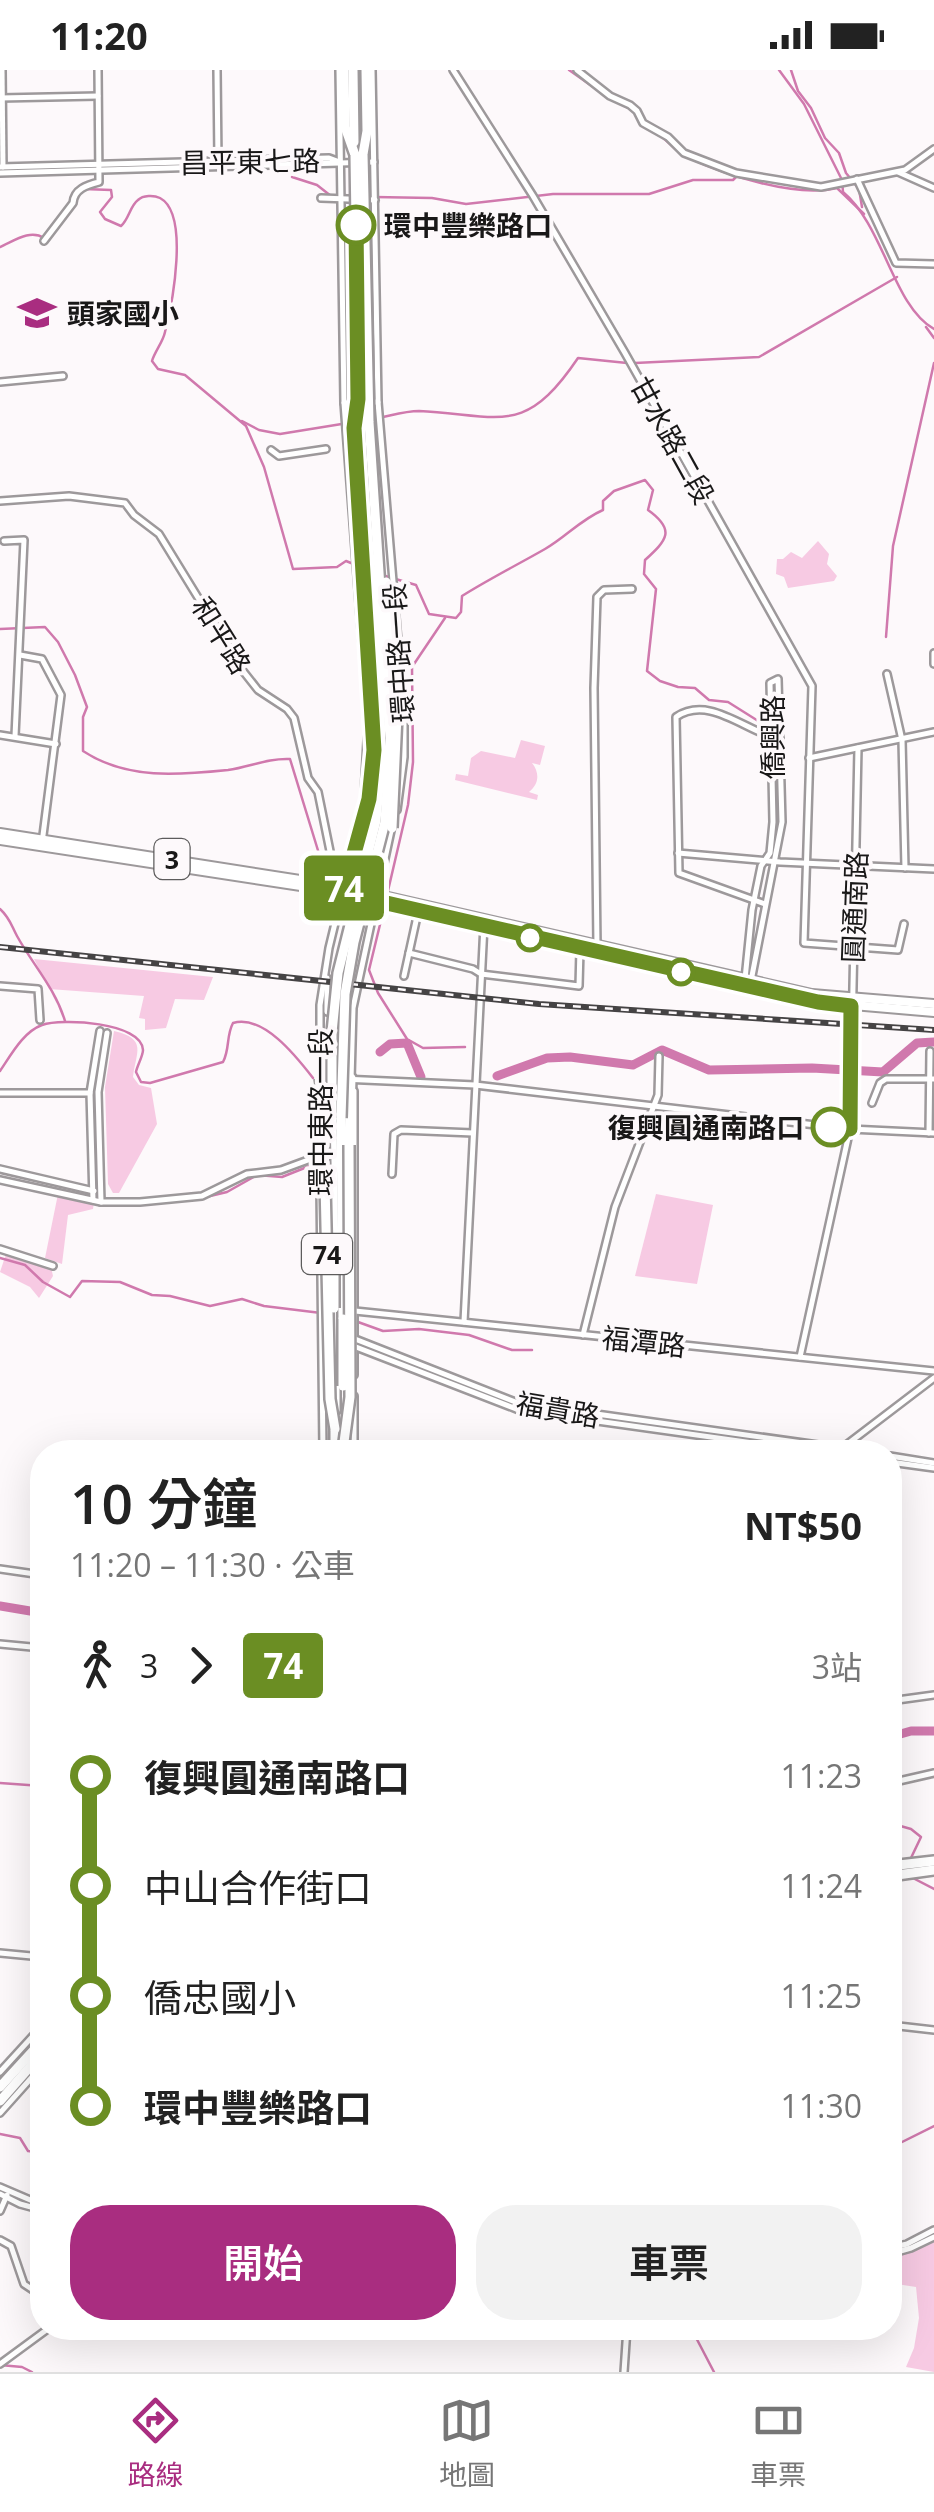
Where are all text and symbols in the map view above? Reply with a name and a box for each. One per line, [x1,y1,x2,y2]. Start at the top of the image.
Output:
text: 11:20 [50,9,148,61]
street label: 昌平東七路 [180,141,320,181]
marker: 環中豐樂路口 [337,206,375,244]
place label: 環中豐樂路口 [384,206,552,244]
school or university icon: 頭家國小 [16,292,58,334]
place label: 頭家國小 [67,294,179,332]
street label: 甘水路二段 [622,370,724,510]
street label: 環中路一段 [374,582,422,724]
street label: 和平路 [184,589,260,681]
street label: 僑興路 [753,695,791,779]
road number: 3 [154,839,190,879]
street label: 圓通南路 [833,850,875,964]
line badge: 74 [299,856,389,920]
text: 74 [324,865,364,912]
unlabelled marker [517,925,543,951]
unlabelled marker [668,959,694,985]
street label: 環中東路一段 [301,1028,339,1196]
place label: 復興圓通南路口 [608,1108,804,1146]
marker: 復興圓通南路口 [812,1108,850,1146]
road number: 74 [302,1234,352,1274]
street label: 福潭路 [600,1318,688,1364]
street label: 福貴路 [513,1383,603,1435]
text: 10 分鐘 [70,1465,257,1540]
text: NT$50 [744,1499,862,1551]
text: 11:20 – 11:30 · 公車 [70,1543,355,1586]
icon: walk [70,1638,125,1693]
icon: forward [173,1638,228,1693]
text: 74 [263,1642,303,1689]
text: 3 [140,1644,158,1687]
text: 3站 [812,1645,862,1688]
text: 復興圓通南路口 [144,1751,410,1803]
text: 11:23 [780,1754,862,1797]
text: 中山合作街口 [144,1861,372,1913]
text: 11:24 [780,1864,862,1907]
text: 僑忠國小 [144,1971,296,2023]
text: 11:25 [780,1974,862,2017]
text: 環中豐樂路口 [144,2081,372,2133]
text: 11:30 [780,2084,862,2127]
button: 開始 [70,2205,456,2320]
button: 車票 [476,2205,862,2320]
tab: 路線 [128,2393,184,2493]
tab: 地圖 [439,2393,495,2493]
tab: 車票 [750,2393,806,2493]

